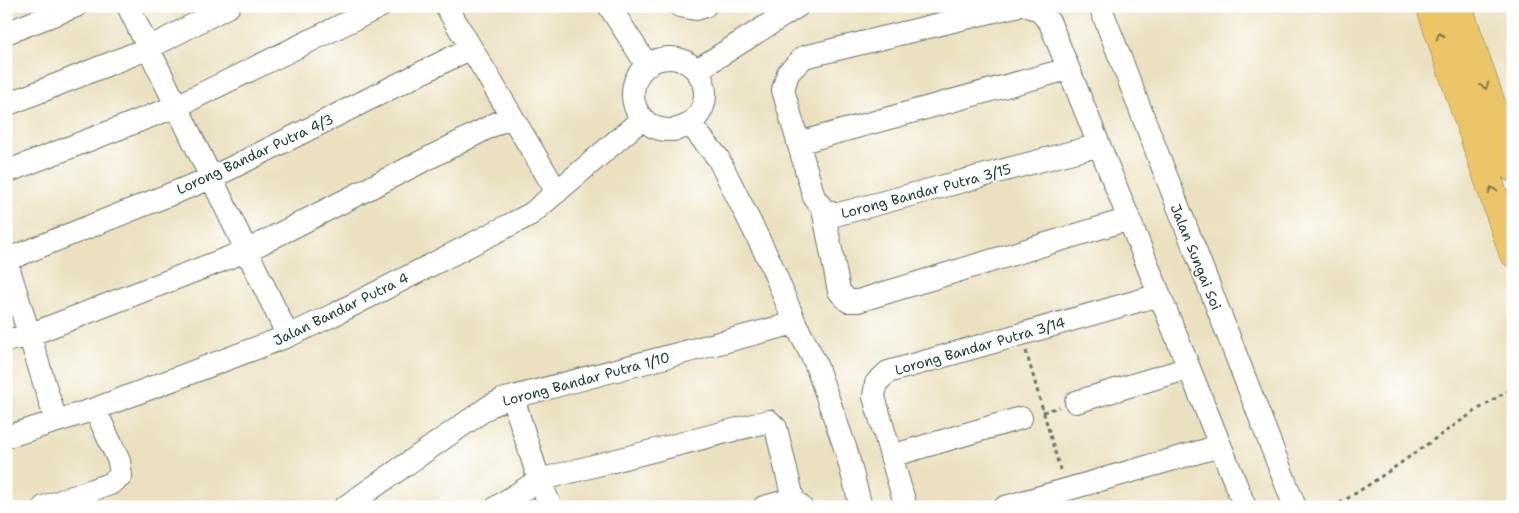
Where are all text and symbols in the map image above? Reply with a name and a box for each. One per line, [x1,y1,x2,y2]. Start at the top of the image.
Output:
one-way arrow [1436,33,1446,41]
one-way arrow [1479,81,1489,89]
street label: Lorong Bandar Putra 4/3 [174,110,336,198]
street label: Lorong Bandar Putra 3/15 [839,160,1013,222]
one-way arrow [1487,187,1497,195]
street label: Jalan Sungai Soi [1167,201,1225,313]
street label: Jalan Bandar Putra 4 [270,268,412,350]
street label: Lorong Bandar Putra 3/14 [893,313,1067,379]
street label: Lorong Bandar Putra 1/10 [500,348,672,410]

